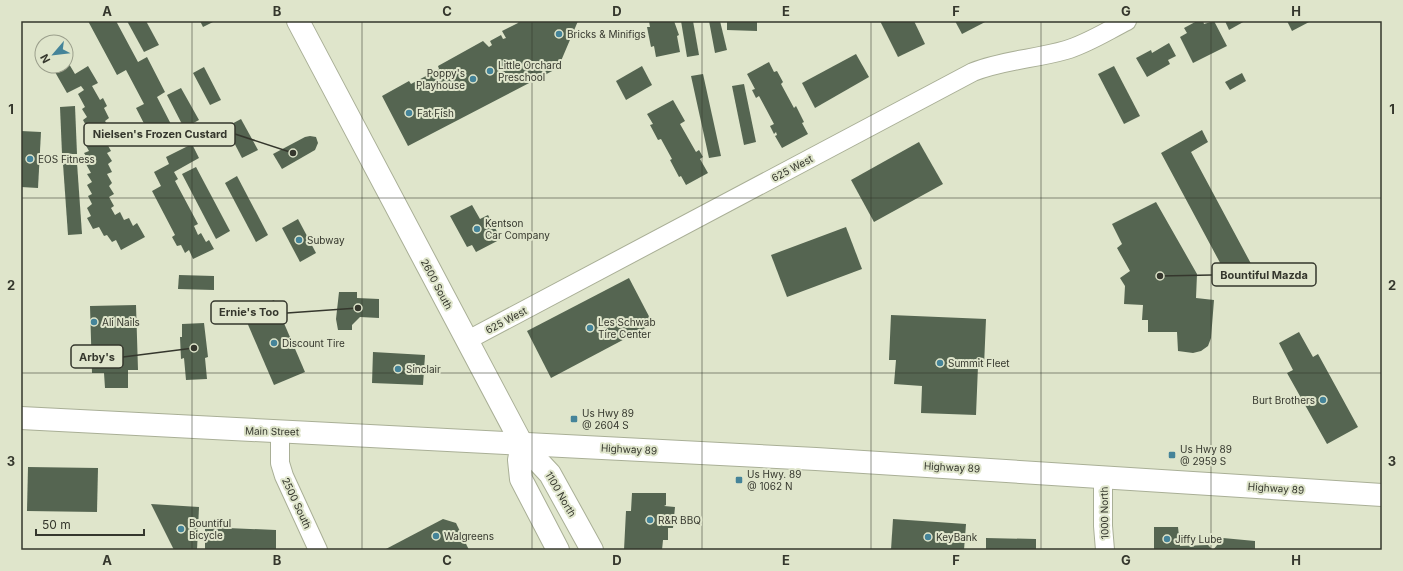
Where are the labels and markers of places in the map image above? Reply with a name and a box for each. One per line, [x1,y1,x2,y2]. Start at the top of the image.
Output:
place label: Bricks & Minifigs [567,28,646,40]
marker: Bricks & Minifigs [554,29,564,39]
place label: Little Orchard Preschool [498,59,562,83]
marker: Little Orchard Preschool [485,66,495,76]
place label: Poppy's Playhouse [416,67,465,91]
marker: Poppy's Playhouse [468,74,478,84]
place label: Fat Fish [417,107,454,119]
marker: Fat Fish [404,108,414,118]
callout: Nielsen's Frozen Custard [84,123,235,146]
place label: EOS Fitness [38,153,95,165]
marker: EOS Fitness [25,154,35,164]
place label: Kentson Car Company [485,217,550,241]
marker: Kentson Car Company [472,224,482,234]
place label: Subway [307,234,345,246]
marker: Subway [294,235,304,245]
callout: Bountiful Mazda [1212,263,1316,286]
callout: Ernie's Too [211,301,287,324]
place label: Ali Nails [102,316,140,328]
place label: Les Schwab Tire Center [598,316,656,340]
marker: Ali Nails [89,317,99,327]
marker: Les Schwab Tire Center [585,323,595,333]
place label: Discount Tire [282,337,345,349]
marker: Discount Tire [269,338,279,348]
callout: Arby's [71,345,123,368]
place label: Summit Fleet [948,357,1010,369]
marker: Summit Fleet [935,358,945,368]
place label: Sinclair [406,363,441,375]
marker: Sinclair [393,364,403,374]
place label: Burt Brothers [1252,394,1315,406]
marker: Burt Brothers [1318,395,1328,405]
place label: Us Hwy 89 @ 2604 S [582,407,634,431]
marker: Us Hwy 89 @ 2604 S [569,414,579,424]
place label: Us Hwy 89 @ 2959 S [1180,443,1232,467]
marker: Us Hwy 89 @ 2959 S [1167,450,1177,460]
place label: Us Hwy. 89 @ 1062 N [747,468,801,492]
marker: Us Hwy. 89 @ 1062 N [734,475,744,485]
place label: R&R BBQ [658,514,701,526]
marker: R&R BBQ [645,515,655,525]
place label: Bountiful Bicycle [189,517,231,541]
marker: Bountiful Bicycle [176,524,186,534]
place label: Walgreens [444,530,494,542]
marker: Walgreens [431,531,441,541]
place label: KeyBank [936,531,978,543]
marker: KeyBank [923,532,933,542]
place label: Jiffy Lube [1175,533,1222,545]
marker: Jiffy Lube [1162,534,1172,544]

